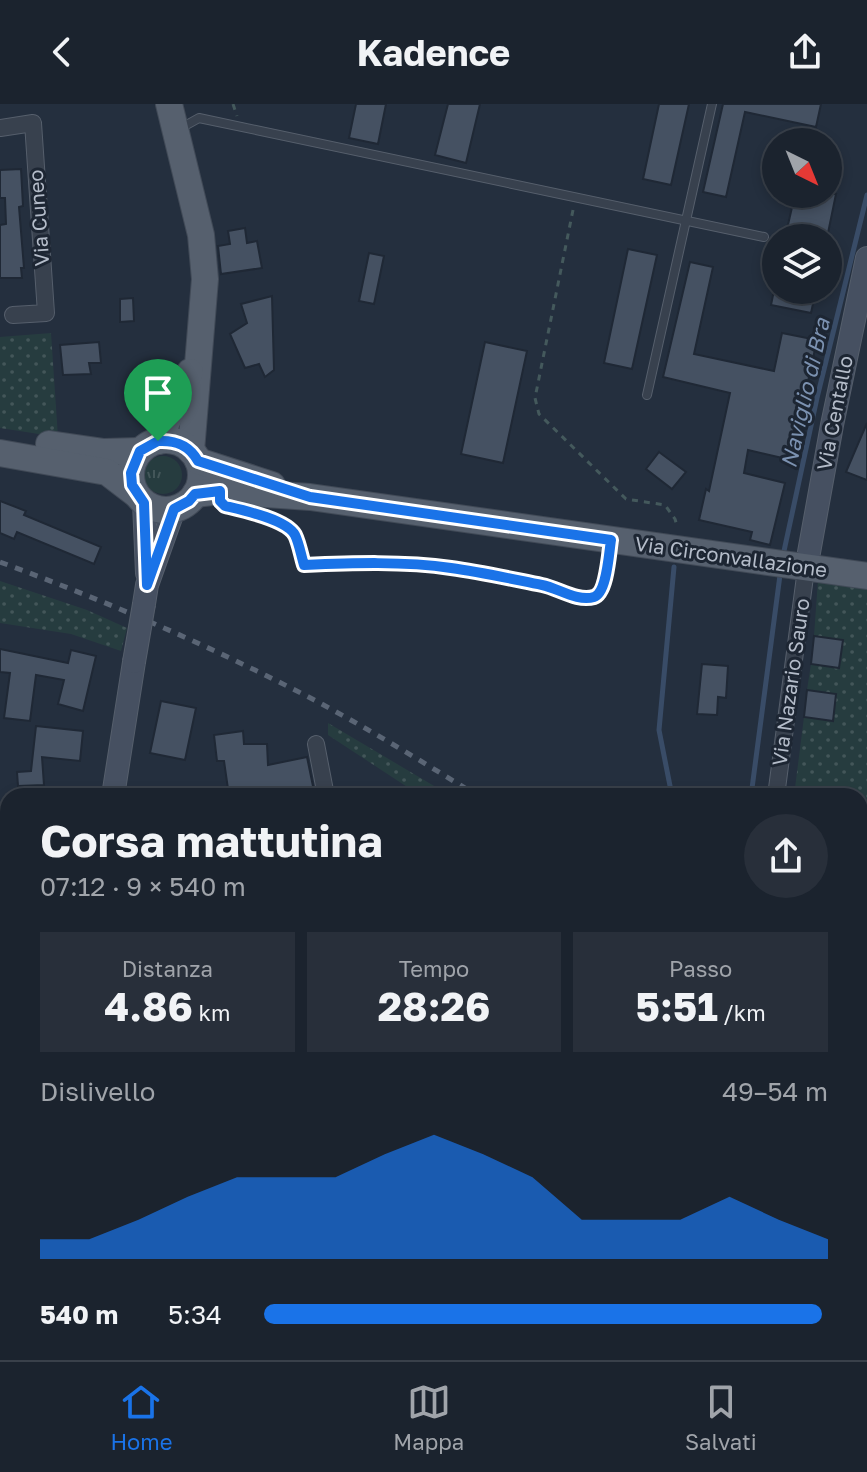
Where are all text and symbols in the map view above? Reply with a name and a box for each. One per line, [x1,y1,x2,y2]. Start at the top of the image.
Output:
icon: back [40,30,84,74]
icon: share [783,30,827,74]
text: Kadence [357,31,510,74]
north arrow [762,128,842,208]
map controls [762,128,842,304]
street label: Via Cuneo [23,169,53,267]
button: layers [762,224,842,304]
water label: Naviglio di Bra [774,314,835,470]
street label: Via Centallo [811,353,857,472]
pin [124,359,192,441]
icon: arrive [136,371,180,415]
street label: Via Circonvallazione [633,531,829,581]
street label: Via Nazario Sauro [766,596,814,767]
text: Corsa mattutina [40,814,383,867]
button: share [744,814,828,898]
text: 07:12 · 9 × 540 m [40,871,246,902]
text: Distanza [122,955,213,982]
text: Tempo [399,955,469,982]
text: Passo [669,955,732,982]
text: 4.86 [104,982,193,1030]
text: 28:26 [378,982,490,1030]
text: 5:51 [636,982,718,1030]
text: km [193,999,230,1026]
text: /km [718,999,766,1026]
text: Dislivello [40,1076,155,1107]
text: 49–54 m [722,1076,828,1107]
text: 540 m [40,1299,118,1330]
text: 5:34 [168,1299,222,1330]
tab: Home [110,1380,173,1455]
tab: Mappa [393,1380,464,1455]
tab: Salvati [685,1380,757,1455]

